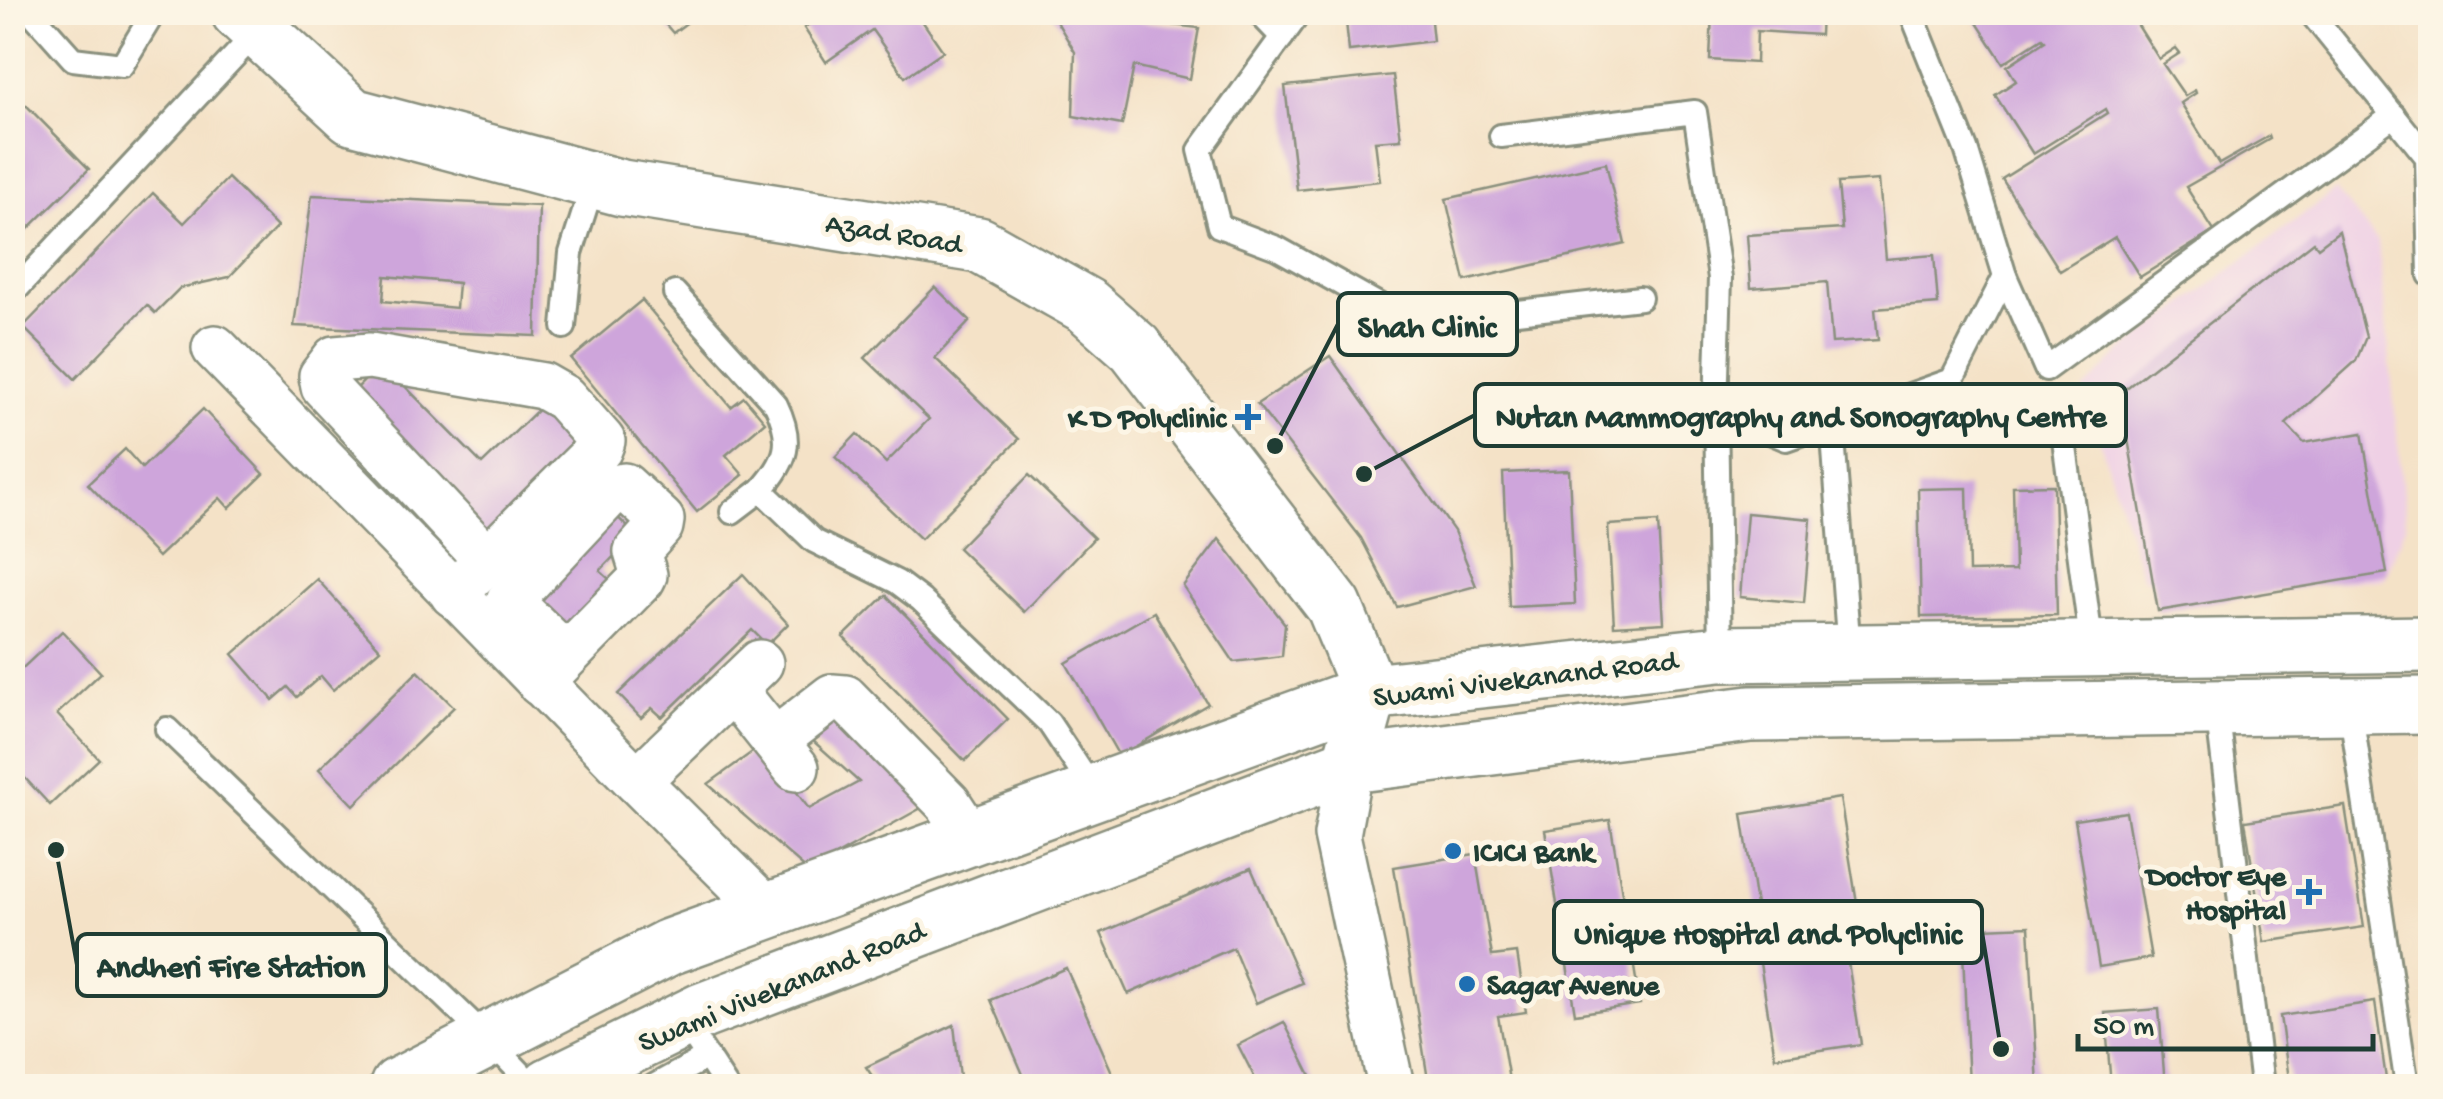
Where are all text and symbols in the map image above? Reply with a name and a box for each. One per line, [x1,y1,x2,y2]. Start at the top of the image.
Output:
street label: Azad Road [823,208,966,265]
callout: Shah Clinic [1338,293,1517,355]
text: Shah Clinic [1358,311,1499,349]
callout: Nutan Mammography and Sonography Centre [1475,384,2126,446]
text: Nutan Mammography and Sonography Centre [1495,401,2108,439]
place label: K D Polyclinic [1067,404,1228,439]
marker: K D Polyclinic [1235,404,1261,430]
street label: Swami Vivekanand Road [1372,645,1682,717]
place label: ICICI Bank [1473,838,1597,873]
marker: ICICI Bank [1442,840,1464,862]
place label: Doctor Eye Hospital [2143,862,2288,931]
marker: Doctor Eye Hospital [2296,879,2322,905]
callout: Unique Hospital and Polyclinic [1554,901,1982,963]
street label: Swami Vivekanand Road [634,915,933,1063]
text: Unique Hospital and Polyclinic [1574,918,1964,956]
callout: Andheri Fire Station [77,934,386,996]
text: Andheri Fire Station [96,951,366,989]
place label: Sagar Avenue [1487,971,1661,1006]
marker: Sagar Avenue [1456,973,1478,995]
scale bar [2078,989,2373,1051]
text: 50 m [2093,1011,2154,1046]

